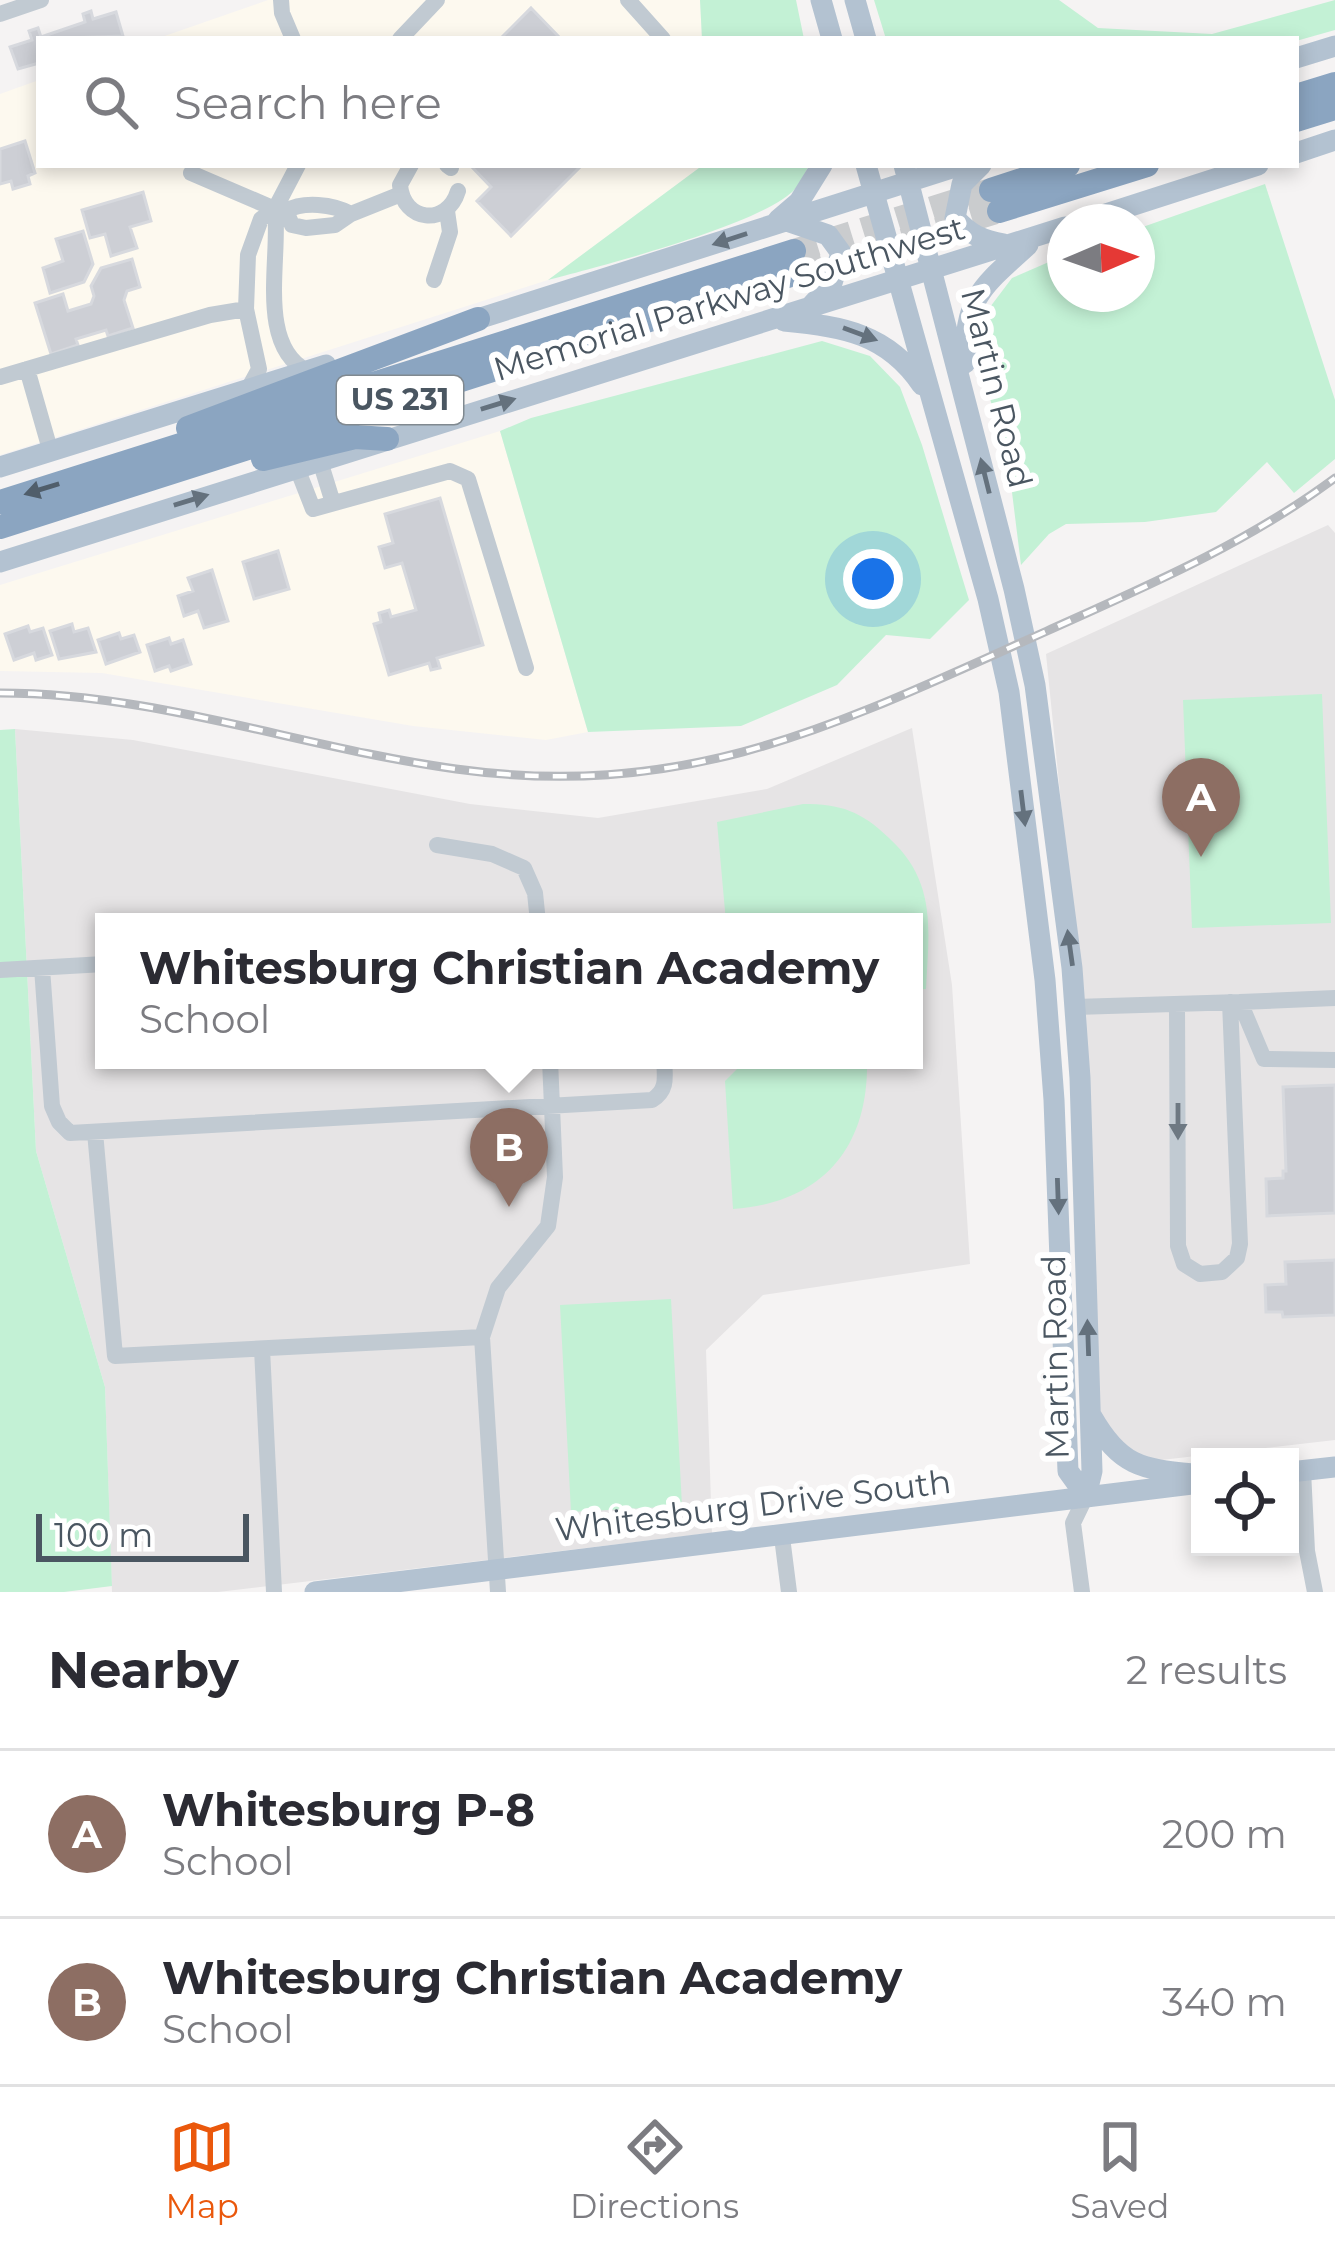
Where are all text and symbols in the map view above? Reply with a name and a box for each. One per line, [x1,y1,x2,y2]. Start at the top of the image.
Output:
search box [36,36,1299,168]
icon: search [78,69,144,135]
text: Search here [174,75,442,130]
north arrow [1047,204,1155,312]
street label: Memorial Parkway Southwest [489,207,969,389]
one-way arrow [711,230,748,249]
street label: Martin Road [953,284,1041,492]
one-way arrow [842,326,878,345]
road number: US 231 [337,376,463,424]
one-way arrow [480,394,517,412]
one-way arrow [975,457,994,494]
one-way arrow [23,481,59,499]
one-way arrow [174,490,210,509]
your location [843,549,903,609]
pin: A [1162,758,1240,857]
one-way arrow [1014,789,1033,827]
popup [95,913,923,1069]
one-way arrow [1060,929,1079,967]
text: Whitesburg Christian Academy [139,940,879,995]
text: School [139,995,270,1043]
one-way arrow [1168,1103,1187,1141]
pin: B [470,1108,548,1207]
one-way arrow [1049,1178,1068,1216]
street label: Martin Road [1033,1255,1077,1459]
one-way arrow [1079,1318,1098,1356]
map controls [1191,1448,1299,1556]
button: locate [1191,1448,1299,1556]
street label: Whitesburg Drive South [553,1461,953,1549]
scale bar [36,1508,249,1561]
text: 100 m [54,1515,153,1555]
text: Nearby [48,1639,239,1701]
text: 2 results [1126,1646,1287,1694]
text: Whitesburg P-8 [162,1782,535,1837]
text: A [72,1810,102,1858]
text: 200 m [1162,1810,1287,1858]
text: School [162,1837,293,1885]
text: Whitesburg Christian Academy [162,1950,902,2005]
text: B [72,1978,102,2026]
text: 340 m [1162,1978,1287,2026]
text: School [162,2005,293,2053]
tab: Map [166,2114,239,2226]
tab: Directions [570,2114,739,2226]
tab: Saved [1070,2114,1169,2226]

